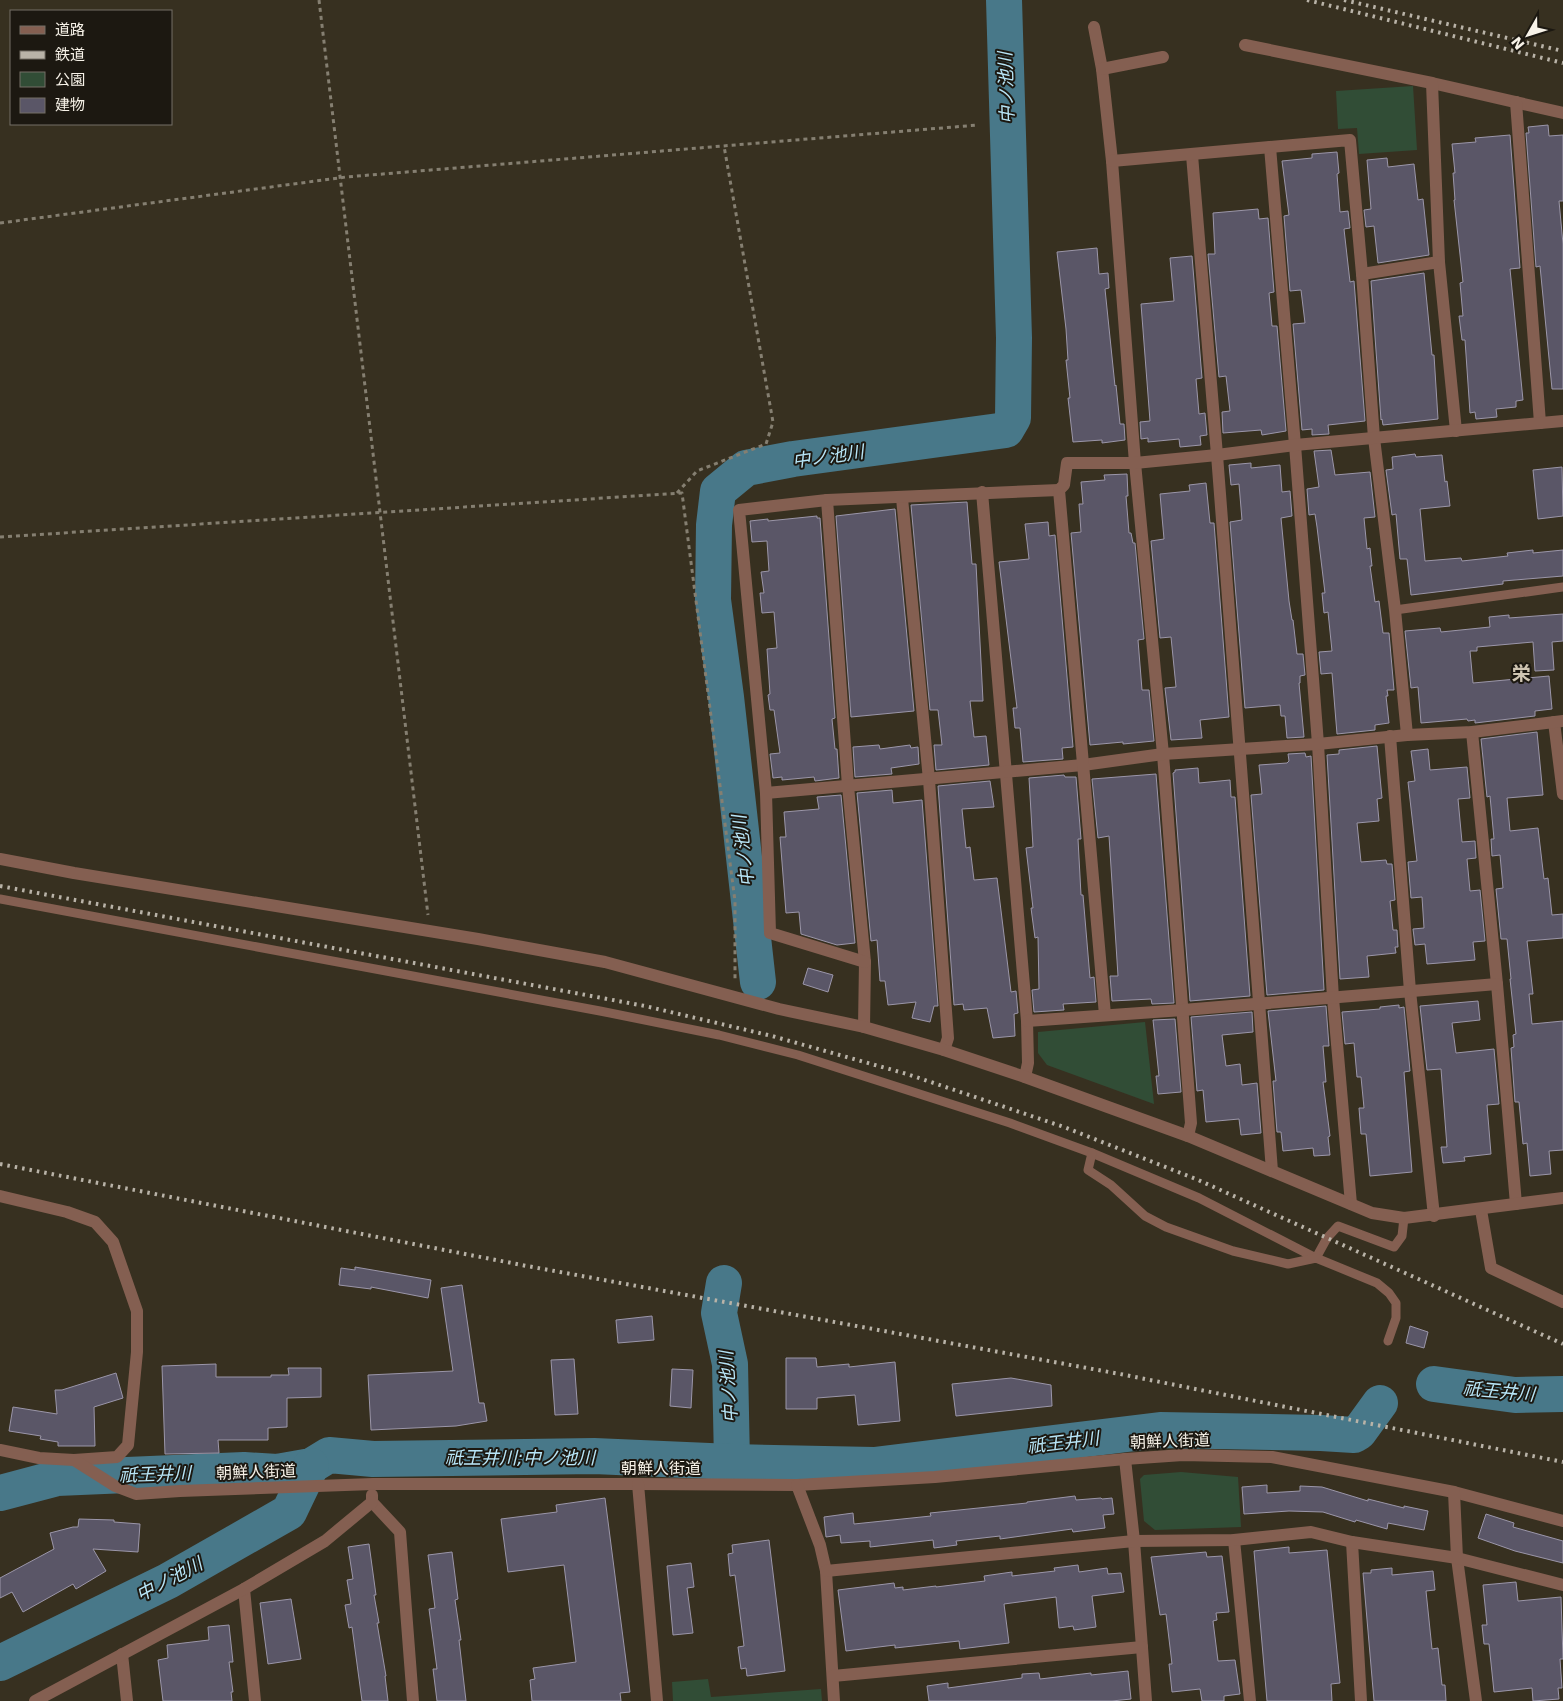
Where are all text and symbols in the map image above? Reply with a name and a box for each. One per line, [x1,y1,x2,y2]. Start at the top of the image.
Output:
legend [10,10,172,125]
north arrow [1503,10,1553,60]
text: 道路 [55,21,85,39]
text: N [1508,34,1528,53]
text: 鉄道 [55,46,85,64]
water label: 中ノ池川 [994,50,1018,124]
text: 公園 [55,71,85,89]
text: 建物 [55,96,85,114]
water label: 中ノ池川 [791,440,867,471]
district label: 栄 [1511,662,1531,684]
water label: 中ノ池川 [728,812,758,888]
water label: 中ノ池川 [715,1348,741,1424]
water label: 祇王井川 [1462,1377,1538,1405]
water label: 祇王井川 [1026,1427,1102,1457]
street label: 朝鮮人街道 [1130,1430,1210,1452]
water label: 祇王井川;中ノ池川 [445,1447,597,1468]
street label: 朝鮮人街道 [621,1459,701,1478]
street label: 朝鮮人街道 [216,1461,296,1483]
water label: 祇王井川 [119,1462,193,1486]
water label: 中ノ池川 [132,1552,207,1605]

